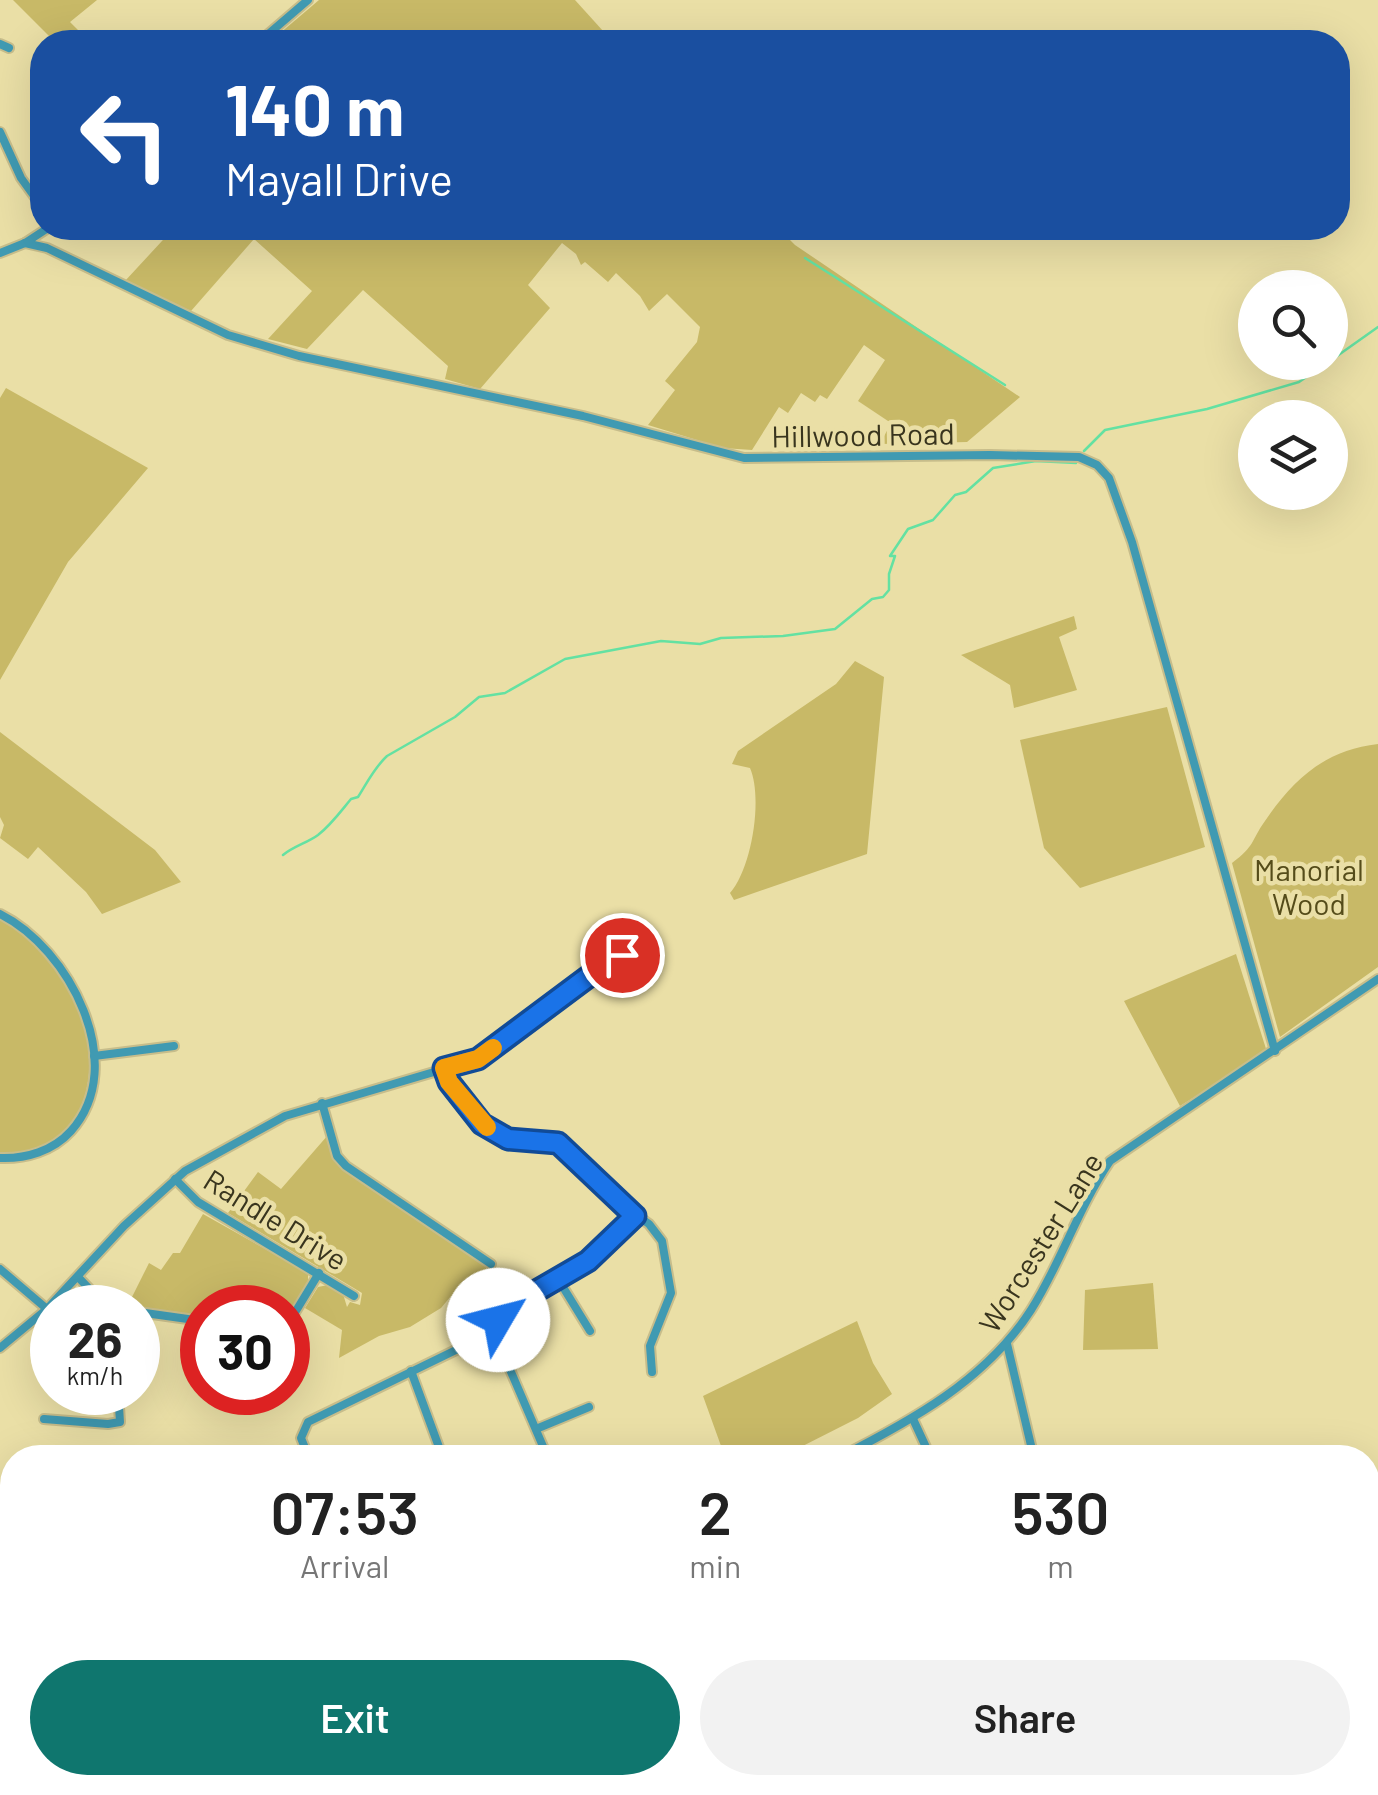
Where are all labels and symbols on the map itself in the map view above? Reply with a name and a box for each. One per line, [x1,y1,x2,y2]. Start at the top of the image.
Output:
street label: Hillwood Road [771,414,955,454]
park label: Manorial Wood [1254,851,1364,921]
pin [580,913,665,998]
street label: Worcester Lane [970,1145,1110,1339]
street label: Randle Drive [198,1161,354,1277]
position arrow [446,1268,550,1372]
speed limit sign: 30 [180,1285,310,1415]

